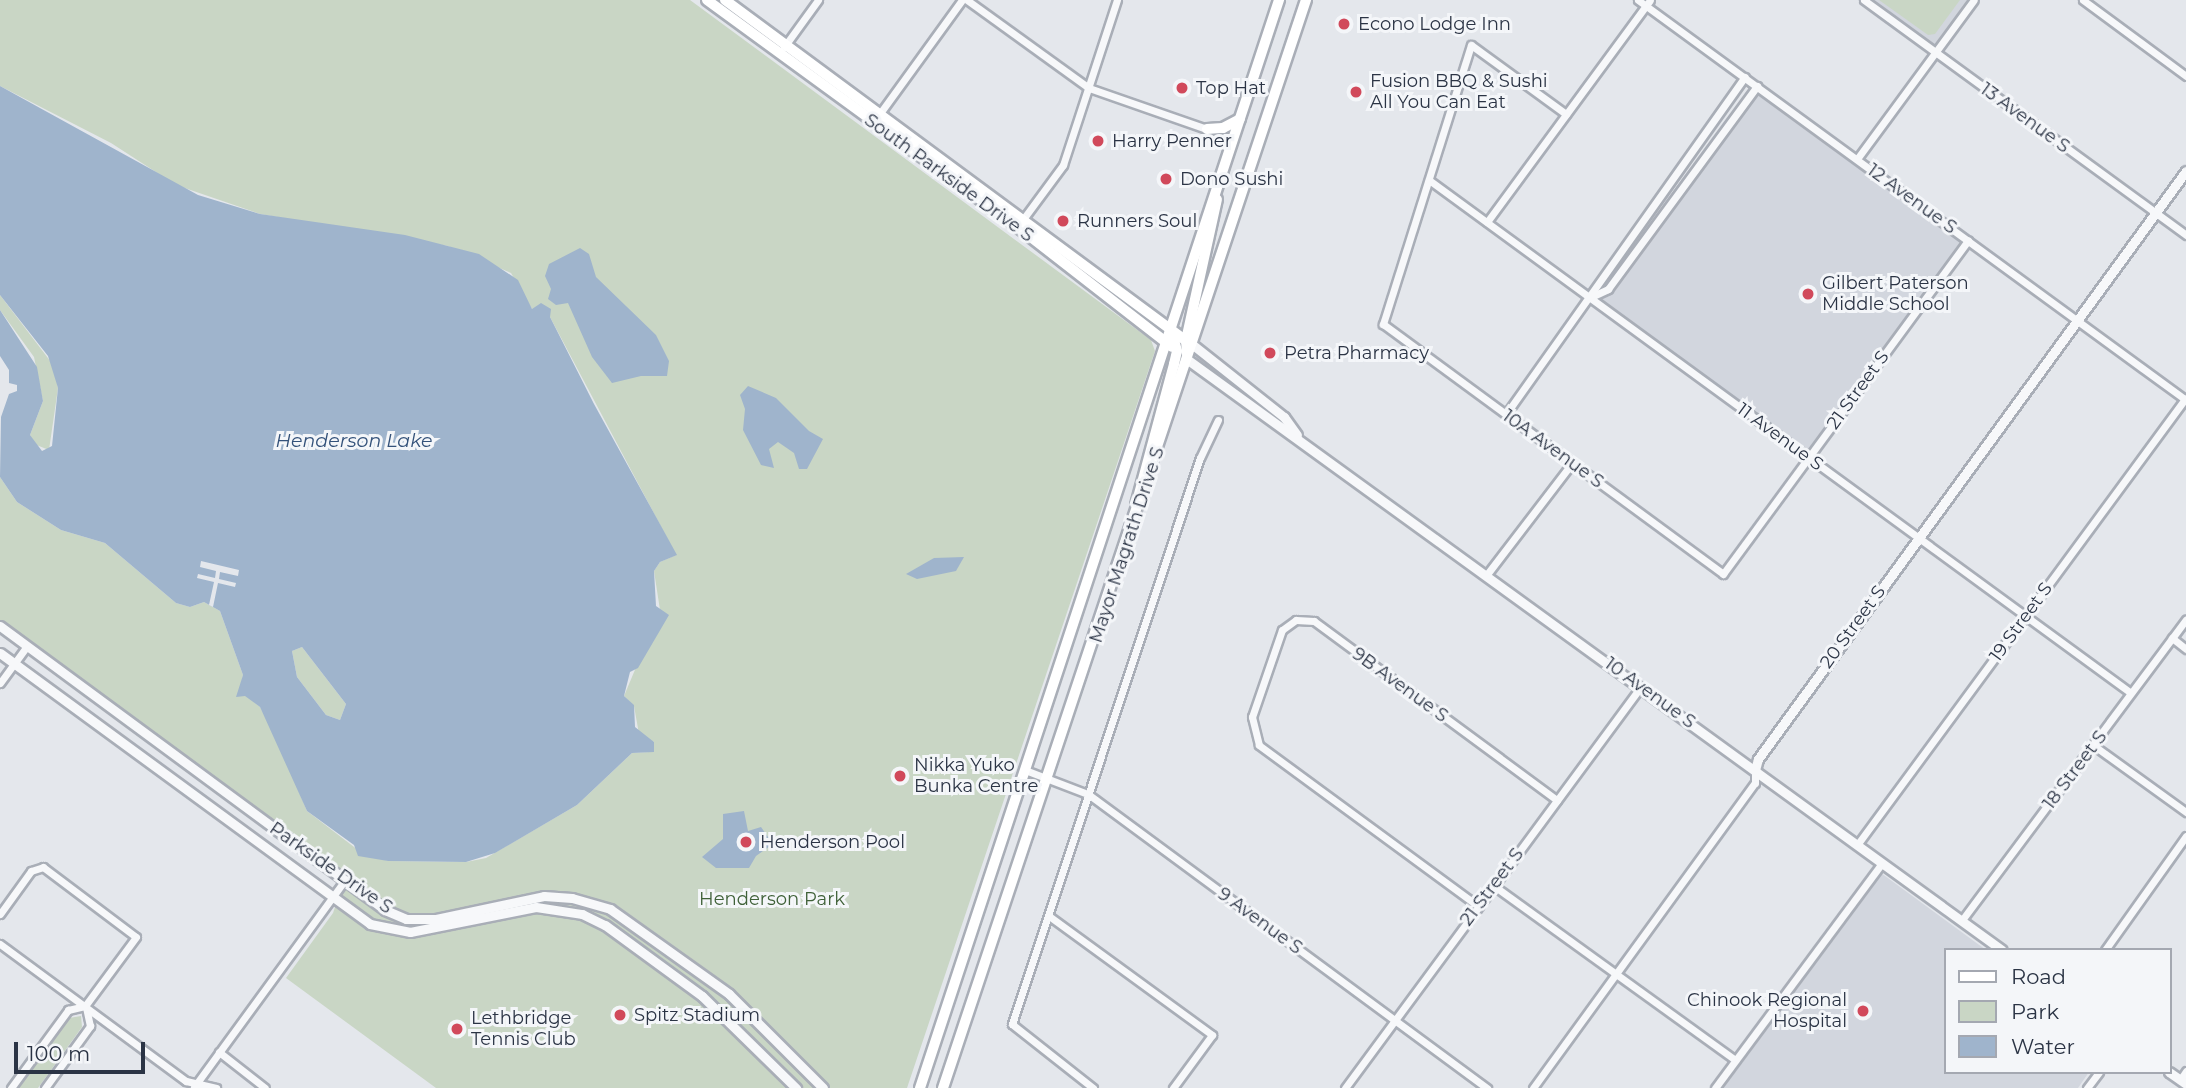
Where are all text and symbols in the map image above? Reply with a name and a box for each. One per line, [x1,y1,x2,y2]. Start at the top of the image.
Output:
place label: Econo Lodge Inn [1358,13,1511,35]
marker: Econo Lodge Inn [1336,16,1352,32]
place label: Fusion BBQ & Sushi All You Can Eat [1370,71,1548,114]
place label: Top Hat [1196,77,1266,99]
street label: 13 Avenue S [1976,78,2074,158]
marker: Top Hat [1174,80,1190,96]
marker: Fusion BBQ & Sushi All You Can Eat [1348,84,1364,100]
street label: South Parkside Drive S [860,109,1038,247]
place label: Harry Penner [1112,130,1232,152]
marker: Harry Penner [1090,133,1106,149]
street label: 12 Avenue S [1863,159,1961,239]
place label: Dono Sushi [1180,168,1283,190]
marker: Dono Sushi [1158,171,1174,187]
place label: Runners Soul [1077,210,1197,232]
marker: Runners Soul [1055,213,1071,229]
place label: Gilbert Paterson Middle School [1822,273,1969,316]
marker: Gilbert Paterson Middle School [1800,286,1816,302]
place label: Petra Pharmacy [1284,342,1429,364]
marker: Petra Pharmacy [1262,345,1278,361]
street label: 21 Street S [1822,347,1894,433]
street label: 11 Avenue S [1733,398,1827,476]
street label: 10A Avenue S [1498,405,1608,493]
water label: Henderson Lake [276,430,432,452]
street label: Mayor Magrath Drive S [1085,444,1169,646]
street label: 19 Street S [1985,578,2057,666]
street label: 20 Street S [1816,581,1890,673]
street label: 9B Avenue S [1348,643,1452,727]
street label: 10 Avenue S [1600,653,1700,733]
street label: 18 Street S [2038,726,2112,814]
place label: Nikka Yuko Bunka Centre [914,755,1038,798]
marker: Nikka Yuko Bunka Centre [892,768,908,784]
street label: Parkside Drive S [265,818,397,918]
place label: Henderson Pool [760,831,905,853]
marker: Henderson Pool [738,834,754,850]
street label: 21 Street S [1456,844,1528,930]
street label: 9 Avenue S [1213,883,1307,959]
park label: Henderson Park [699,888,845,910]
legend [1944,948,2172,1074]
text: Road [2011,964,2066,989]
place label: Chinook Regional Hospital [1687,990,1847,1032]
text: Park [2011,999,2059,1024]
marker: Chinook Regional Hospital [1853,1001,1873,1021]
place label: Spitz Stadium [634,1004,760,1026]
marker: Spitz Stadium [612,1007,628,1023]
place label: Lethbridge Tennis Club [471,1008,576,1050]
marker: Lethbridge Tennis Club [449,1021,465,1037]
scale bar [18,1028,149,1072]
text: Water [2011,1034,2075,1059]
text: 100 m [27,1041,90,1066]

